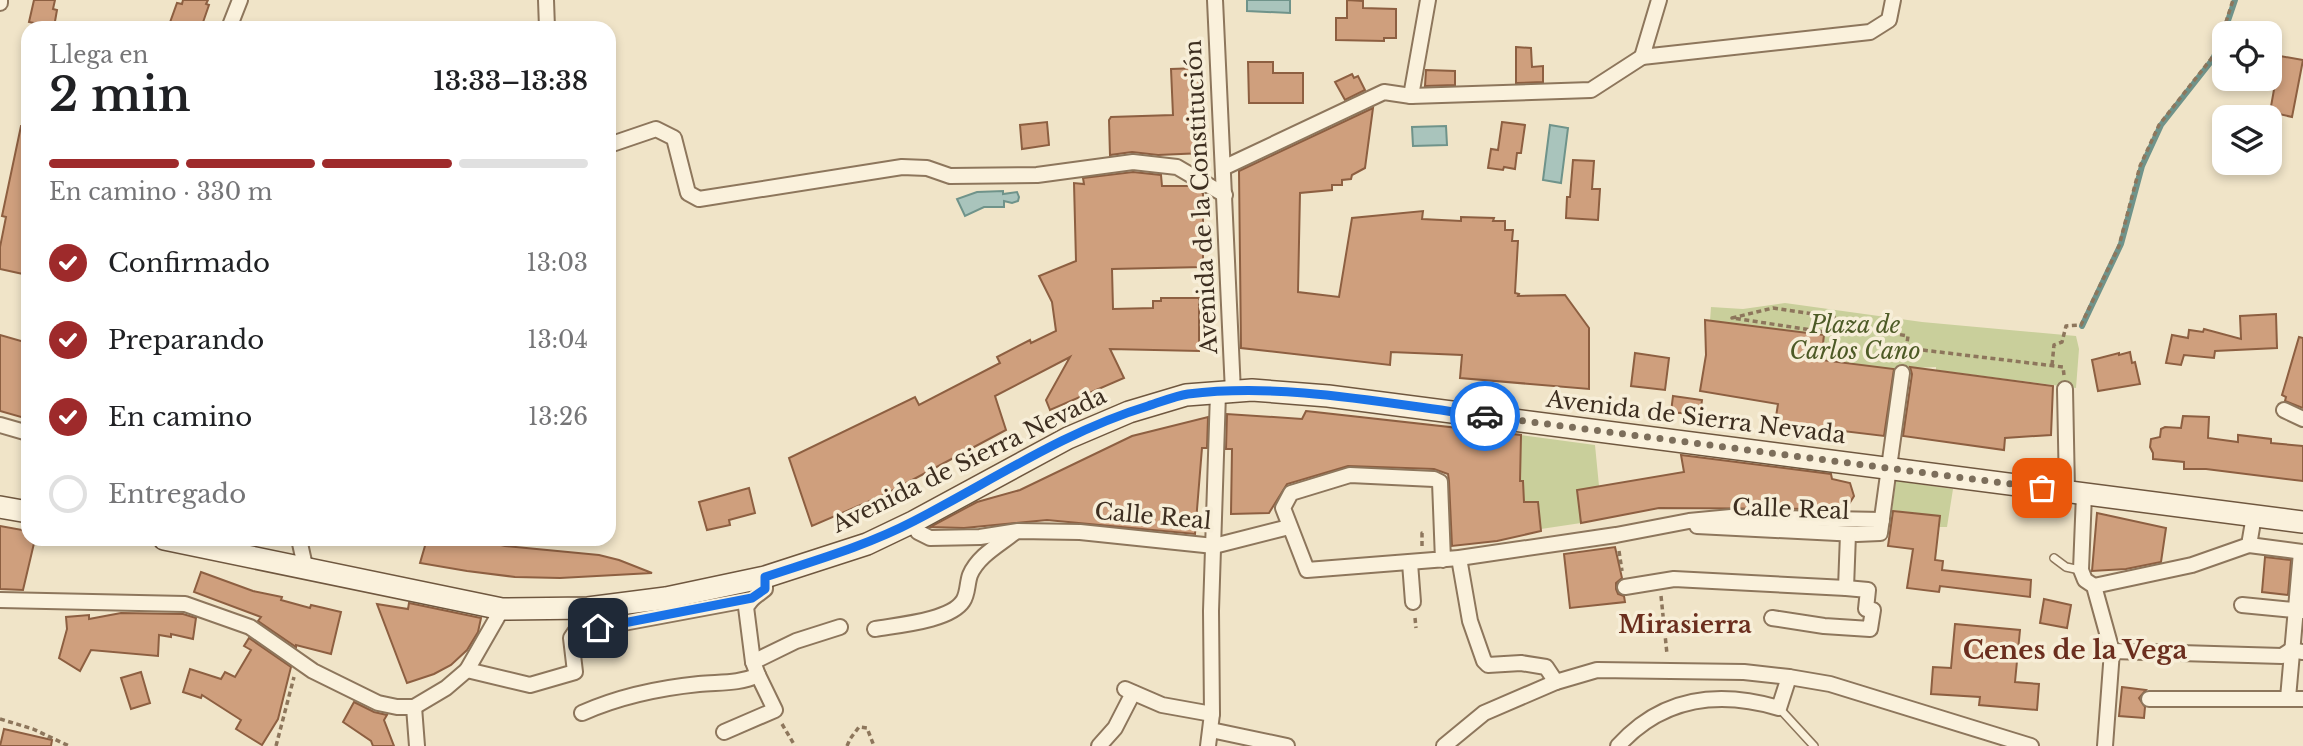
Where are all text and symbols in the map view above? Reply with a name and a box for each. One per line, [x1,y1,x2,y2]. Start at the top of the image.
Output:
map controls [2212,21,2282,175]
button: locate [2212,21,2282,91]
street label: Avenida de la Constitución [1179,39,1223,356]
text: Llega en [49,41,148,69]
text: 13:33–13:38 [433,65,588,97]
text: 2 min [49,66,191,123]
button: layers [2212,105,2282,175]
text: En camino · 330 m [49,178,272,206]
icon: check [49,244,87,282]
text: Confirmado [108,247,270,279]
text: 13:03 [526,249,588,277]
park label: Plaza de Carlos Cano [1790,311,1920,365]
icon: check [49,321,87,359]
text: Preparando [108,324,264,356]
text: 13:04 [527,326,588,354]
street label: Avenida de Sierra Nevada [827,381,1111,539]
courier [1450,381,1520,451]
street label: Avenida de Sierra Nevada [1544,385,1848,449]
icon: car [1466,397,1504,435]
icon: check [49,398,87,436]
text: En camino [108,401,252,433]
text: 13:26 [528,403,588,431]
pin [2012,458,2072,518]
icon: bag [2023,469,2061,507]
text: Entregado [108,478,246,510]
street label: Calle Real [1732,493,1850,525]
street label: Calle Real [1093,497,1213,535]
pin [568,598,628,658]
icon: home [579,609,617,647]
district label: Mirasierra [1618,610,1752,639]
district label: Cenes de la Vega [1963,634,2187,666]

